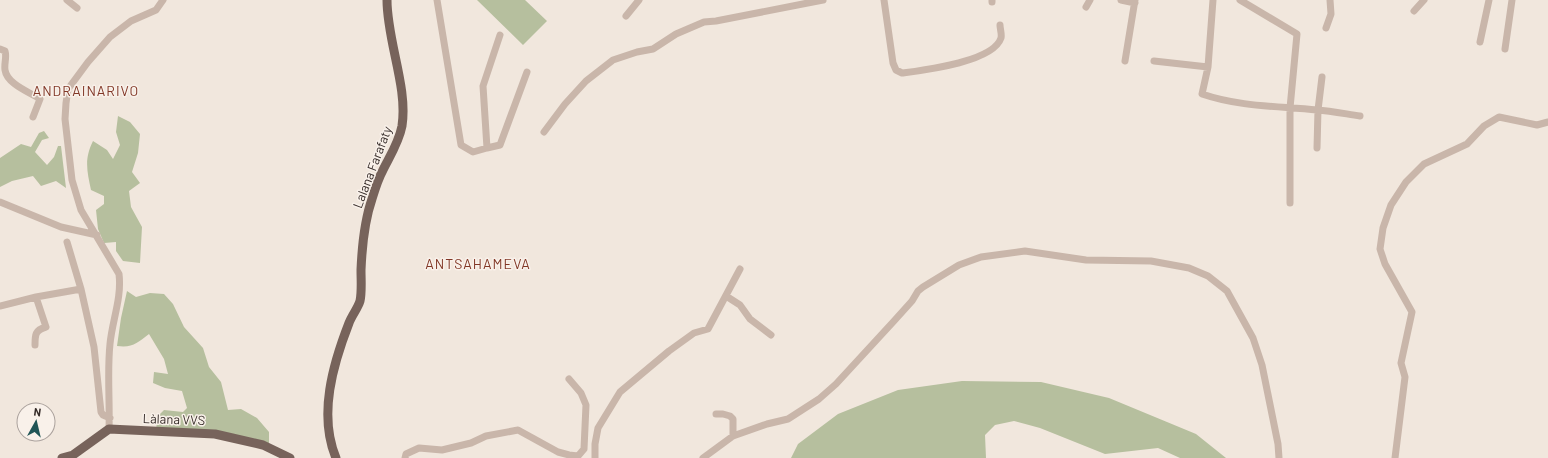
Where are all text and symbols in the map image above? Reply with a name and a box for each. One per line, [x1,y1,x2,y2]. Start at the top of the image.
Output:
district label: ANDRAINARIVO [33,82,139,99]
street label: Lalana Farafaty [349,124,395,210]
district label: ANTSAHAMEVA [425,255,531,272]
north arrow [16,402,56,442]
text: N [33,405,42,419]
street label: Làlana VVS [142,410,206,428]

